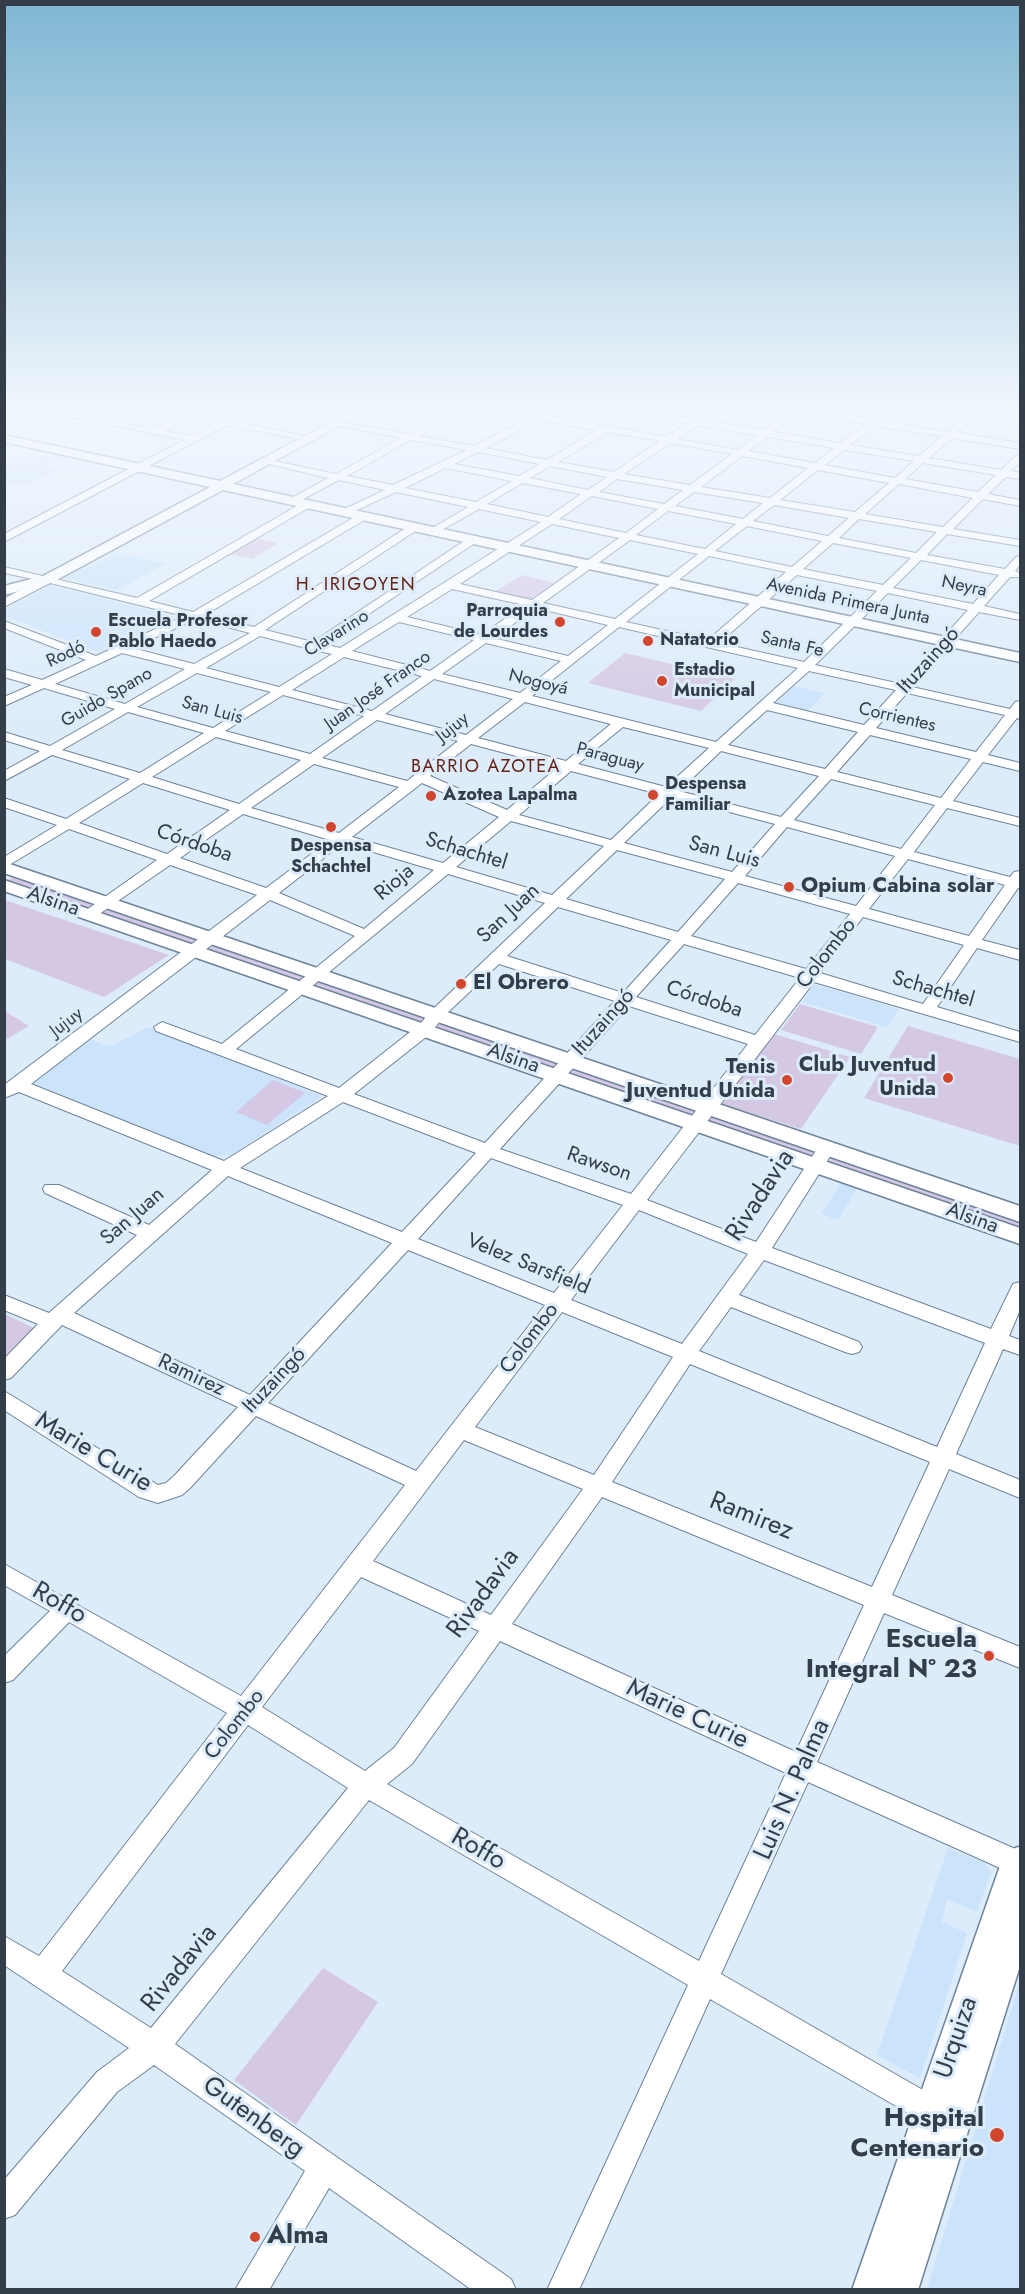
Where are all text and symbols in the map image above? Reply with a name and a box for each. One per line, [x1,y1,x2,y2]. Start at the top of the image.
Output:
street label: Neyra [939,572,989,602]
street label: Avenida Primera Junta [764,574,932,630]
district label: H. IRIGOYEN [296,575,416,597]
place label: Parroquia de Lourdes [454,601,548,644]
street label: Clavarino [301,606,373,662]
place label: Escuela Profesor Pablo Haedo [108,611,248,654]
marker: Parroquia de Lourdes [553,615,567,629]
street label: Ituzaingó [893,623,965,699]
marker: Escuela Profesor Pablo Haedo [89,625,103,639]
street label: Santa Fe [758,627,826,663]
place label: Natatorio [660,630,739,652]
marker: Natatorio [641,634,655,648]
street label: Rodó [43,637,89,673]
street label: Juan José Franco [321,646,435,736]
place label: Estadio Municipal [674,660,755,702]
street label: Guido Spano [58,663,156,733]
street label: Nogoyá [506,665,570,701]
marker: Estadio Municipal [655,674,669,688]
street label: San Luis [179,692,245,730]
street label: Corrientes [856,699,938,737]
street label: Jujuy [432,709,474,747]
street label: Paraguay [574,739,646,777]
district label: BARRIO AZOTEA [411,757,561,779]
place label: Despensa Familiar [665,774,746,816]
place label: Azotea Lapalma [443,785,577,807]
marker: Despensa Familiar [646,788,660,802]
marker: Azotea Lapalma [424,789,438,803]
street label: Córdoba [153,819,235,869]
marker: Despensa Schachtel [324,820,338,834]
street label: Schachtel [422,828,510,876]
street label: San Luis [686,831,762,875]
place label: Despensa Schachtel [290,836,372,878]
street label: Rioja [370,859,420,907]
place label: Opium Cabina solar [801,874,995,900]
street label: San Juan [473,879,545,949]
marker: Opium Cabina solar [782,880,796,894]
street label: Alsina [23,881,83,923]
street label: Colombo [792,914,862,994]
street label: Schachtel [889,966,977,1014]
place label: El Obrero [473,971,569,997]
street label: Córdoba [663,976,745,1024]
marker: El Obrero [454,977,468,991]
street label: Ituzaingó [568,985,640,1061]
street label: Jujuy [46,1004,88,1042]
street label: Alsina [483,1038,543,1080]
place label: Club Juventud Unida [799,1053,936,1103]
place label: Tenis Juventud Unida [626,1055,775,1105]
marker: Club Juventud Unida [941,1071,955,1085]
marker: Tenis Juventud Unida [780,1073,794,1087]
street label: Rawson [563,1142,635,1188]
street label: Rivadavia [720,1144,802,1248]
street label: San Juan [96,1183,170,1251]
street label: Alsina [942,1198,1002,1240]
street label: Velez Sarsfield [463,1229,593,1301]
street label: Colombo [495,1299,565,1379]
street label: Ituzaingó [238,1343,312,1419]
street label: Ramirez [154,1350,228,1402]
street label: Marie Curie [29,1406,157,1500]
street label: Ramirez [705,1486,797,1548]
street label: Rivadavia [441,1543,527,1645]
street label: Roffo [26,1576,92,1632]
place label: Escuela Integral N° 23 [806,1625,977,1686]
marker: Escuela Integral N° 23 [982,1649,996,1663]
street label: Marie Curie [621,1673,753,1757]
street label: Colombo [200,1685,270,1765]
street label: Luis N. Palma [748,1715,838,1865]
street label: Roffo [445,1822,511,1878]
street label: Rivadavia [135,1919,225,2019]
street label: Urquiza [928,1993,986,2083]
street label: Gutenberg [196,2071,310,2165]
place label: Hospital Centenario [851,2104,984,2166]
marker: Hospital Centenario [988,2126,1006,2144]
place label: Alma [267,2221,328,2253]
marker: Alma [248,2230,262,2244]

